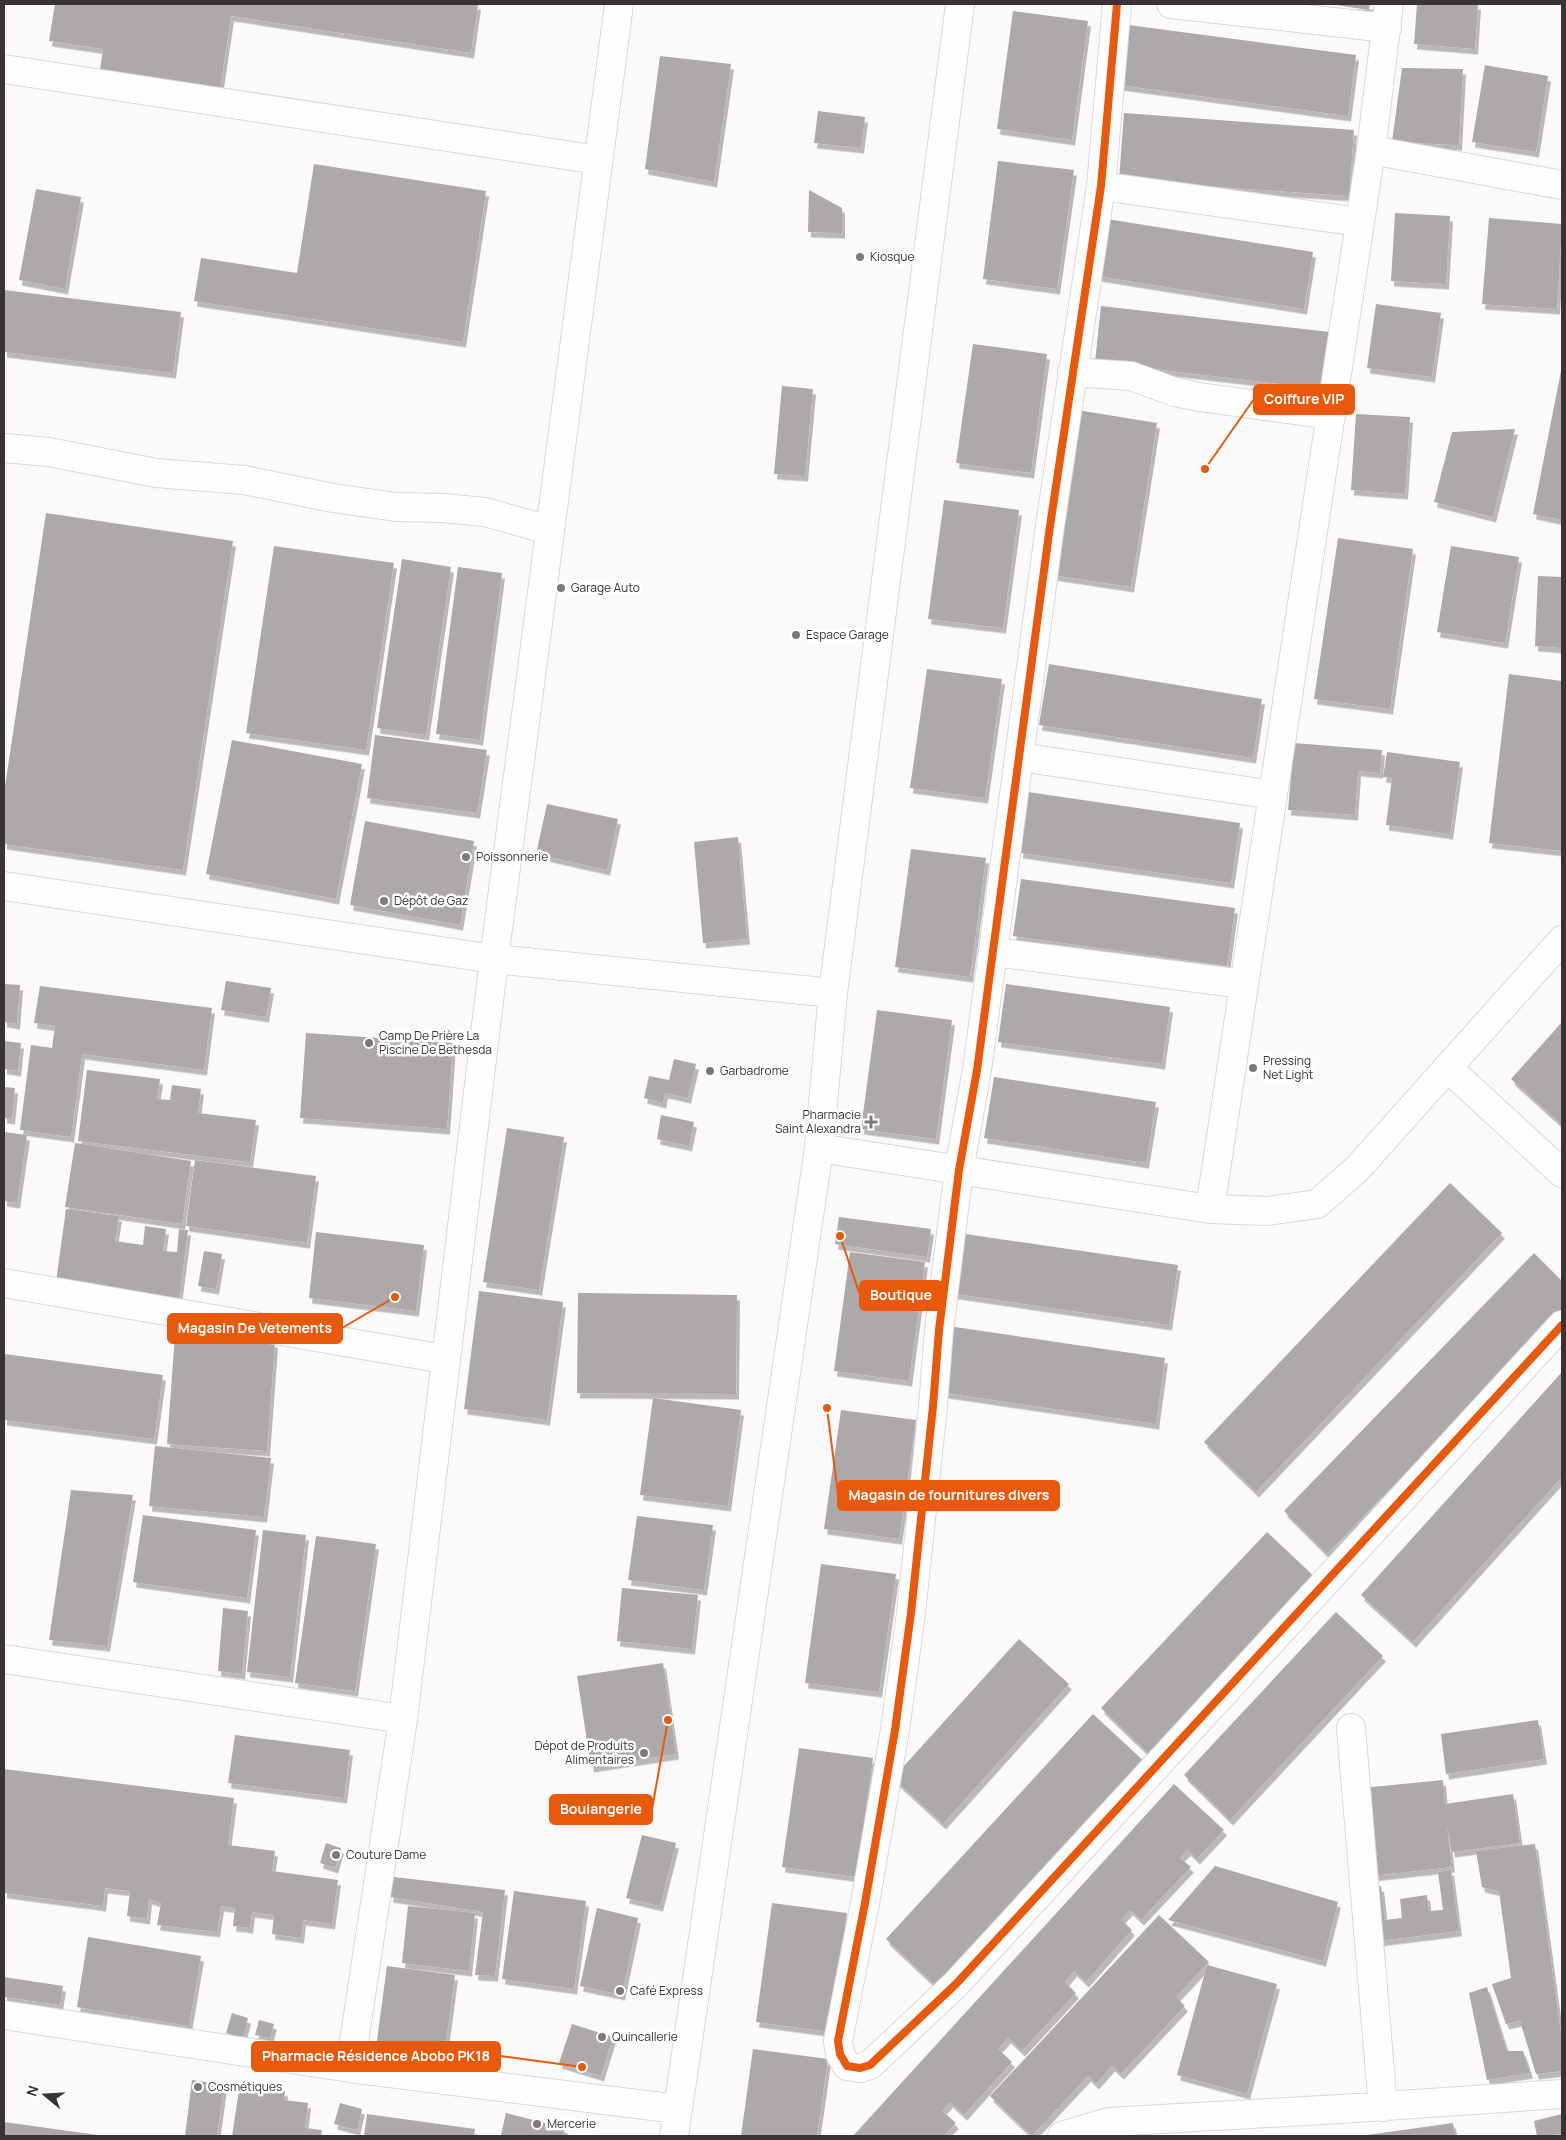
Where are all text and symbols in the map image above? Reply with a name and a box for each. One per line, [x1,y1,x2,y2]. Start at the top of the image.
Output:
place label: Kiosque [870,248,915,265]
marker: Kiosque [854,251,866,263]
callout: Coiffure VIP [1254,385,1354,414]
text: Coiffure VIP [1264,389,1344,408]
place label: Garage Auto [571,579,640,596]
marker: Garage Auto [555,582,567,594]
place label: Espace Garage [806,626,889,643]
marker: Espace Garage [790,629,802,641]
place label: Poissonnerie [476,848,548,865]
marker: Poissonnerie [460,851,472,863]
place label: Dépôt de Gaz [394,892,468,909]
marker: Dépôt de Gaz [378,895,390,907]
place label: Camp De Prière La Piscine De Bethesda [379,1027,492,1058]
marker: Camp De Prière La Piscine De Bethesda [363,1037,375,1049]
place label: Pressing Net Light [1263,1052,1314,1083]
place label: Garbadrome [720,1062,789,1079]
marker: Pressing Net Light [1247,1062,1259,1074]
marker: Garbadrome [704,1065,716,1077]
place label: Pharmacie Saint Alexandra [775,1106,861,1137]
marker: Pharmacie Saint Alexandra [865,1116,877,1128]
callout: Boutique [860,1281,942,1310]
text: Boutique [870,1285,932,1304]
callout: Magasin De Vetements [168,1314,342,1343]
text: Magasin De Vetements [178,1318,333,1337]
callout: Magasin de fournitures divers [838,1481,1059,1510]
text: Magasin de fournitures divers [849,1485,1050,1504]
place label: Dépot de Produits Alimentaires [534,1737,634,1768]
marker: Dépot de Produits Alimentaires [638,1747,650,1759]
callout: Boulangerie [550,1795,652,1824]
text: Boulangerie [560,1799,642,1818]
place label: Couture Dame [346,1846,426,1863]
marker: Couture Dame [330,1849,342,1861]
place label: Café Express [630,1982,703,1999]
marker: Café Express [614,1985,626,1997]
place label: Quincallerie [612,2028,678,2045]
marker: Quincallerie [596,2031,608,2043]
callout: Pharmacie Résidence Abobo PK18 [252,2042,500,2071]
text: Pharmacie Résidence Abobo PK18 [262,2046,490,2065]
north arrow [20,2070,70,2120]
place label: Cosmétiques [208,2078,282,2095]
marker: Cosmétiques [192,2081,204,2093]
text: N [22,2083,43,2099]
place label: Mercerie [547,2115,596,2132]
marker: Mercerie [531,2118,543,2130]

